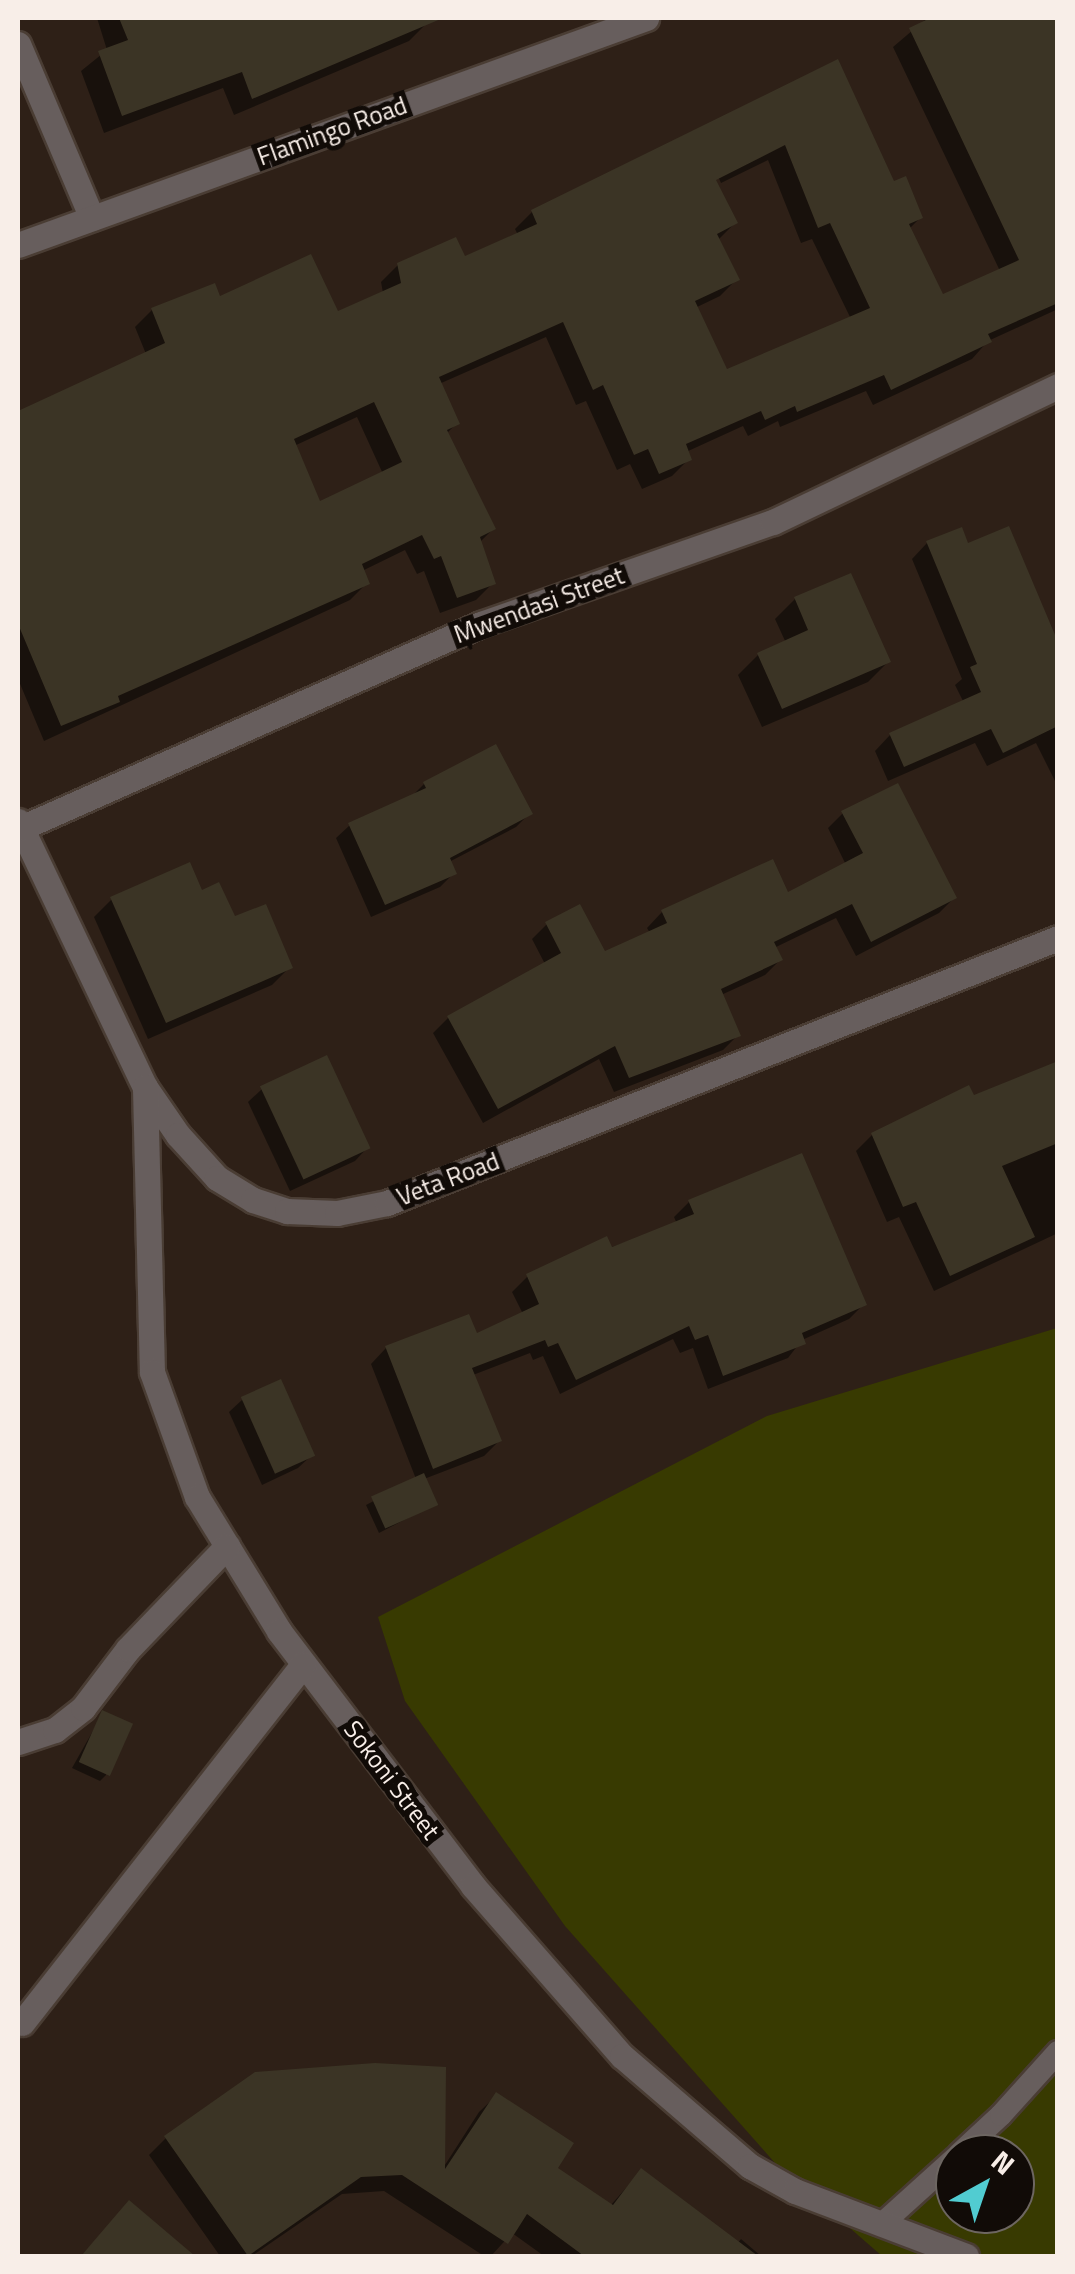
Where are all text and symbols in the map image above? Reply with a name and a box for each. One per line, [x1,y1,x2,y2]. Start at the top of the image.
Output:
street label: Flamingo Road [253,90,411,172]
street label: Mwendasi Street [450,560,628,650]
street label: Veta Road [393,1146,503,1212]
street label: Sokoni Street [338,1715,446,1845]
north arrow [935,2134,1035,2234]
text: N [982,2139,1025,2185]

